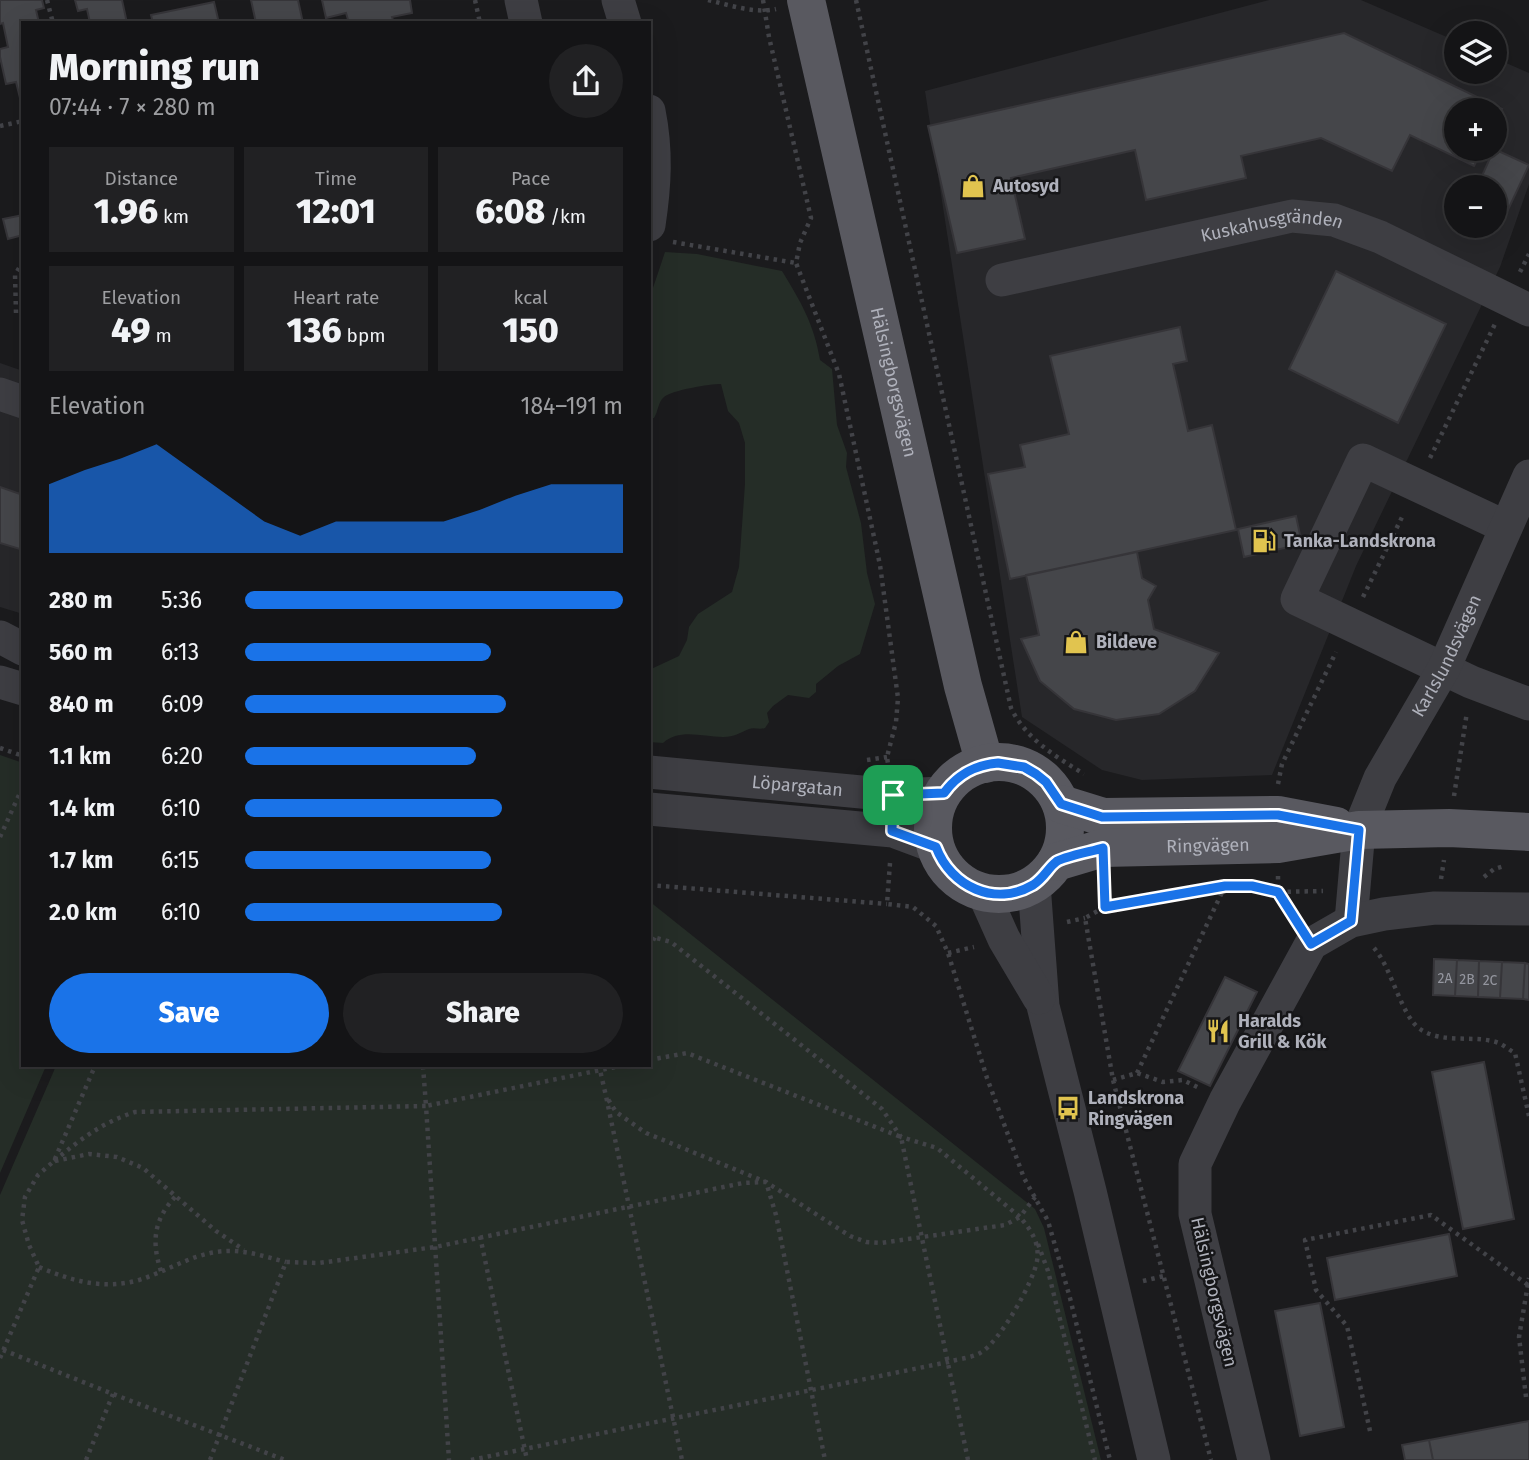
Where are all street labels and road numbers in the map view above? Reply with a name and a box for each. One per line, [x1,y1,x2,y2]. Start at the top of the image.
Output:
street label: Kuskahusgränden [1198,205,1346,247]
street label: Hälsingborgsvägen [866,305,921,459]
street label: Karlslundsvägen [1407,591,1486,721]
street label: Löpargatan [751,771,844,801]
street label: Ringvägen [1166,834,1250,858]
street label: Hälsingborgsvägen [1186,1215,1242,1369]

